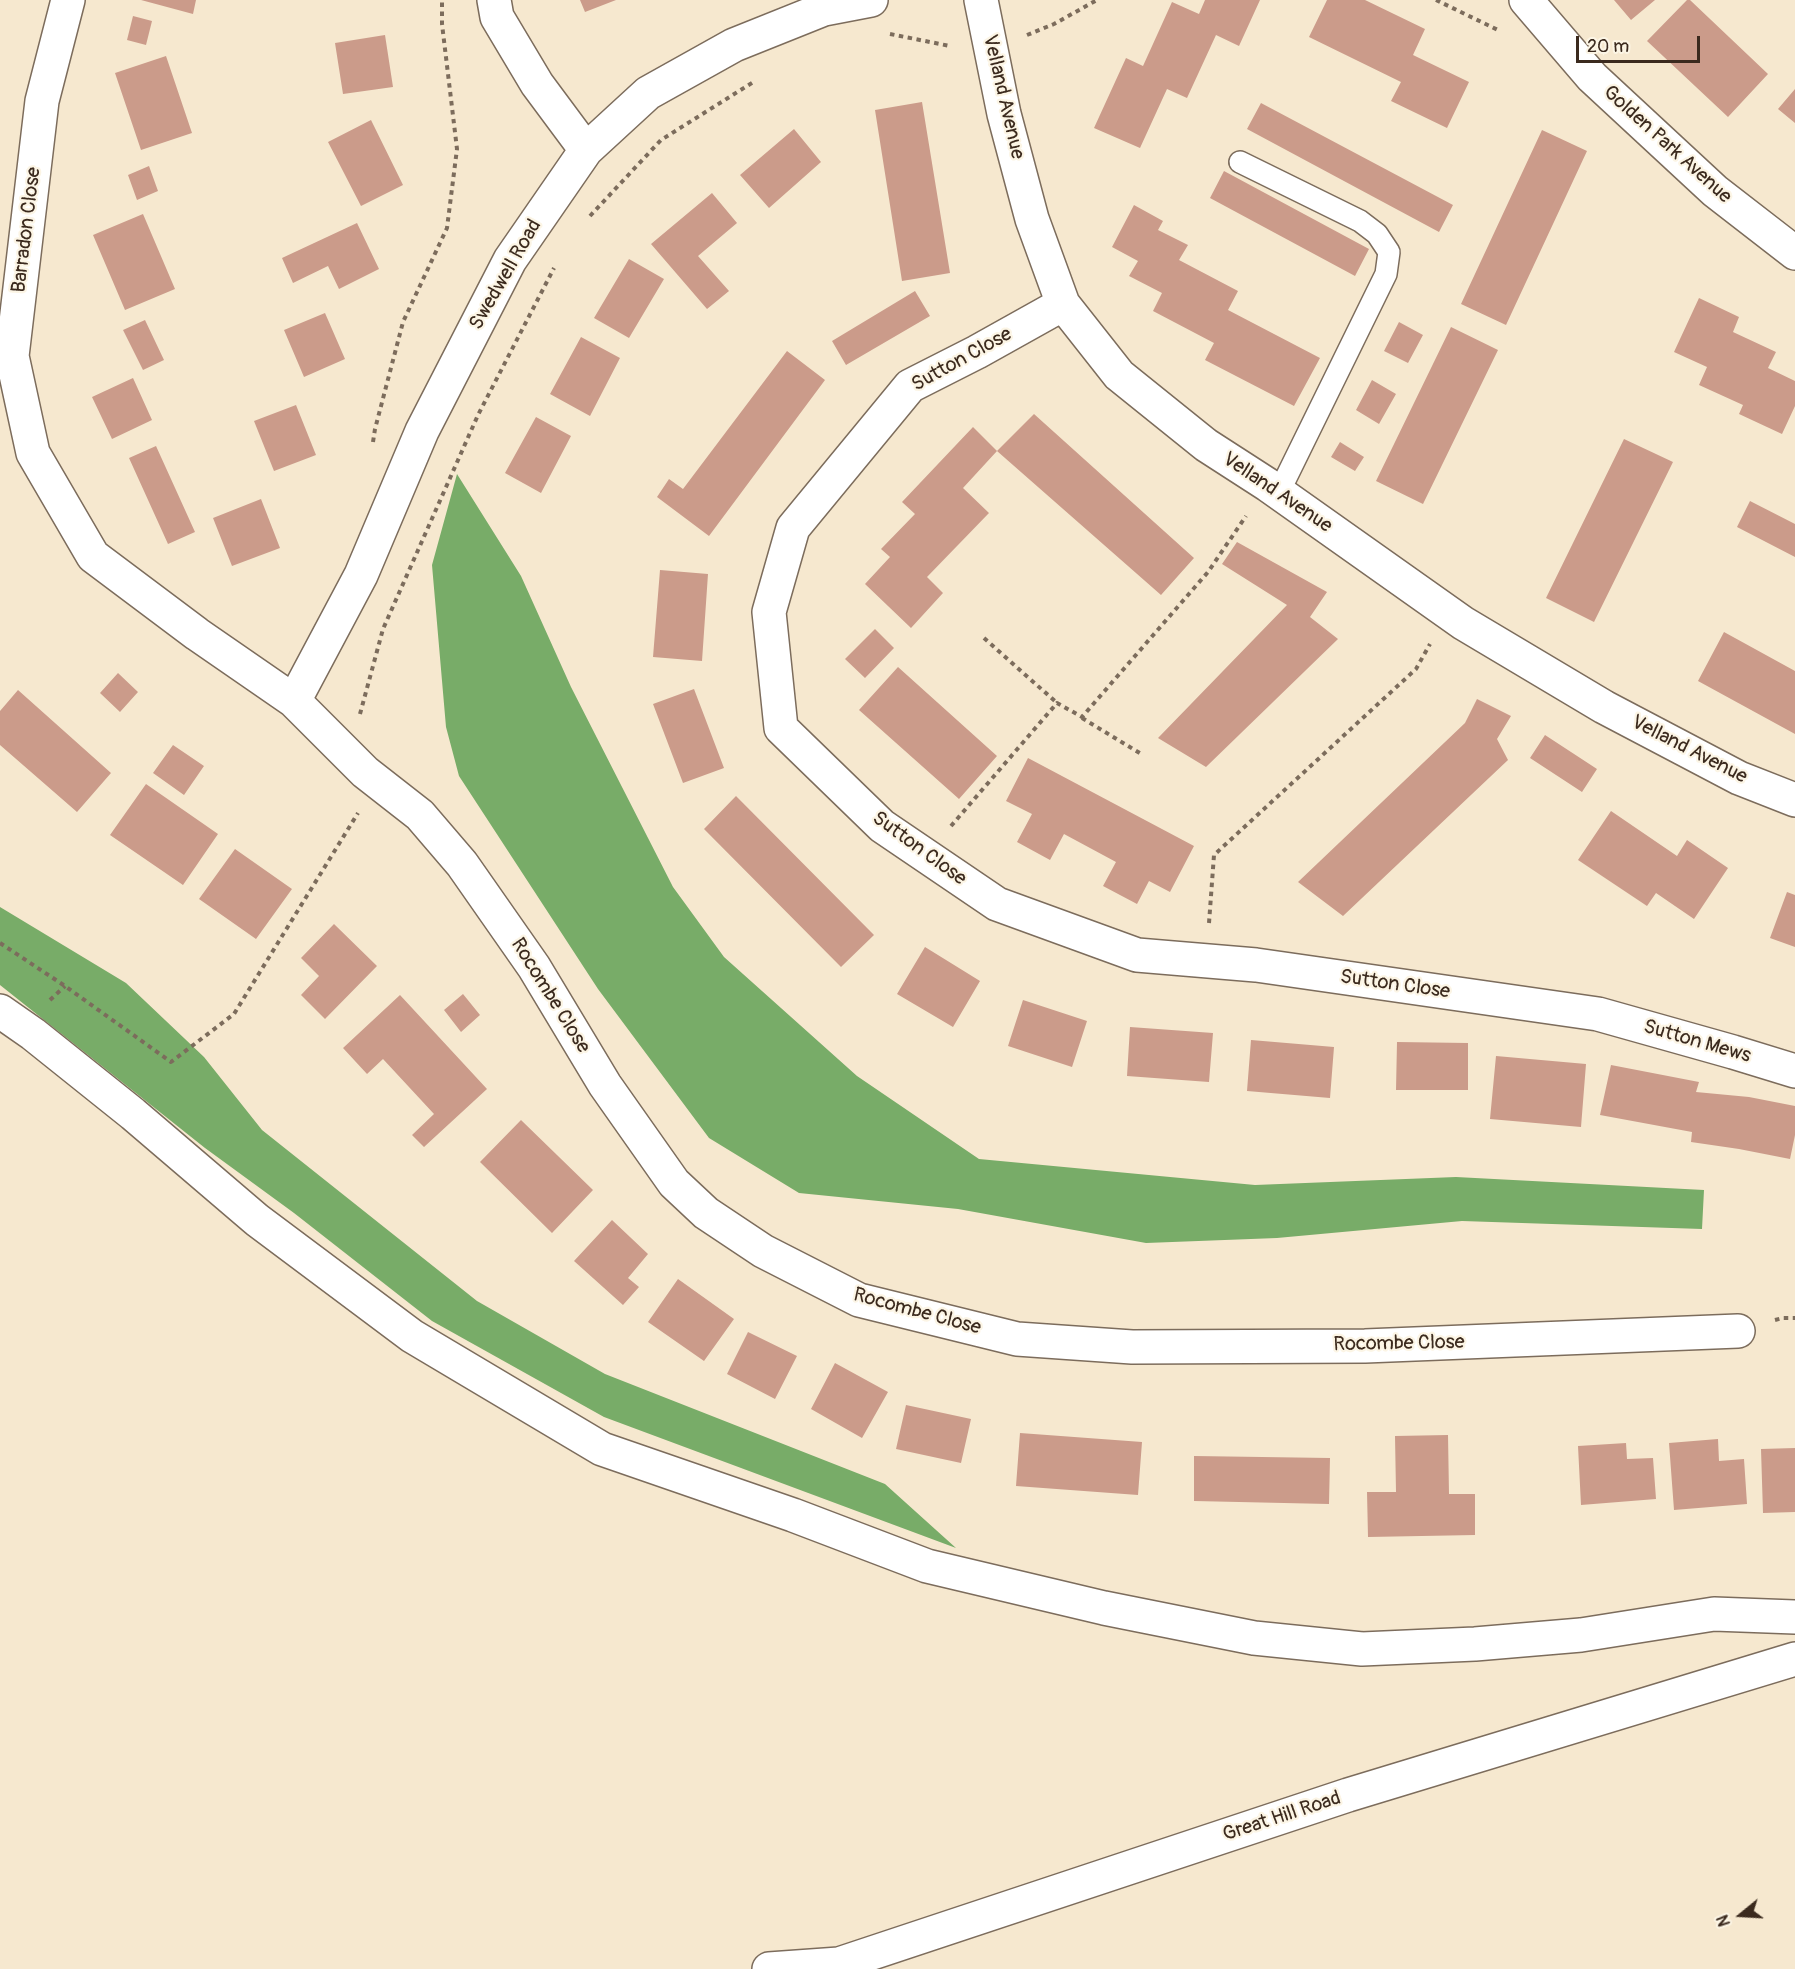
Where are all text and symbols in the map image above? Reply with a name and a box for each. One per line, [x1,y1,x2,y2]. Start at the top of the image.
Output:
scale bar [1579,24,1704,62]
street label: Velland Avenue [977,32,1029,162]
text: 20 m [1587,35,1629,58]
street label: Golden Park Avenue [1598,81,1736,209]
street label: Barradon Close [7,166,47,294]
street label: Swedwell Road [465,216,547,334]
street label: Sutton Close [908,323,1016,397]
street label: Velland Avenue [1218,448,1336,538]
street label: Velland Avenue [1627,710,1751,790]
street label: Sutton Close [867,807,971,891]
street label: Rocombe Close [505,934,595,1058]
street label: Sutton Close [1339,965,1451,1005]
street label: Sutton Mews [1640,1015,1754,1069]
street label: Rocombe Close [851,1283,983,1341]
street label: Rocombe Close [1333,1331,1465,1357]
street label: Great Hill Road [1220,1787,1344,1847]
north arrow [1711,1885,1771,1945]
text: N [1713,1912,1735,1929]

